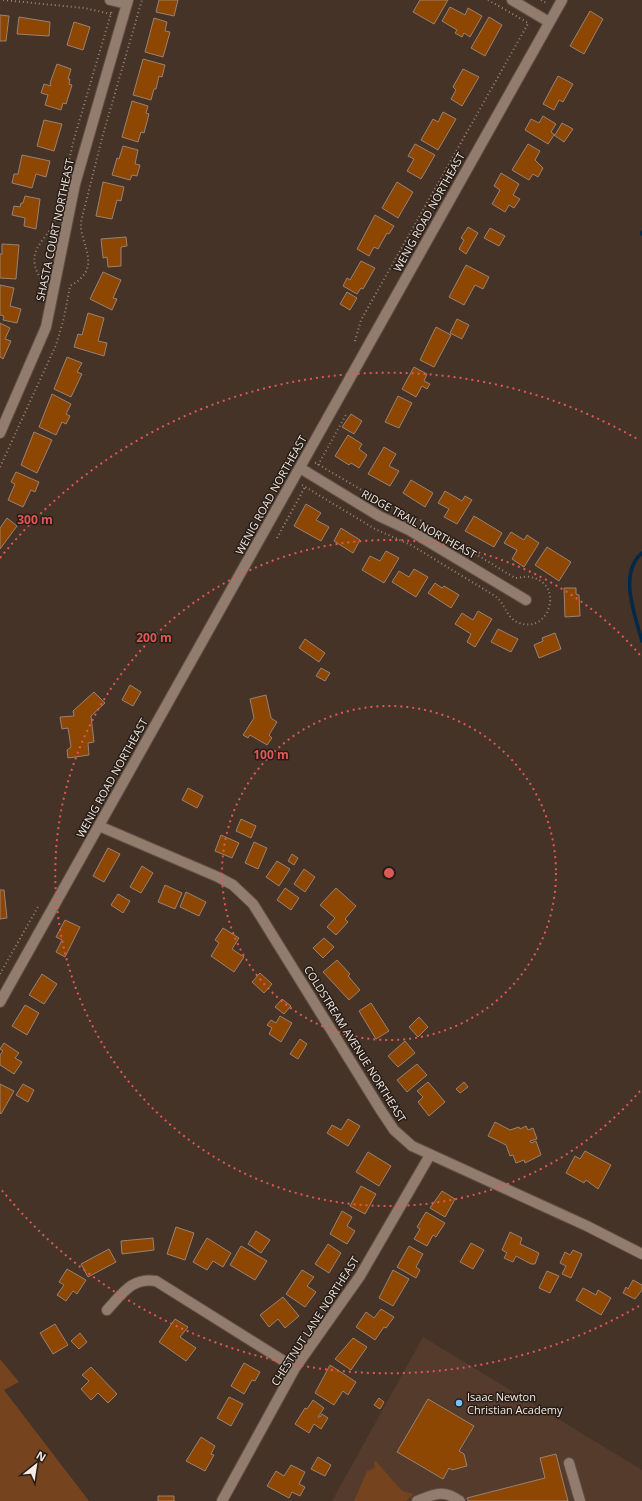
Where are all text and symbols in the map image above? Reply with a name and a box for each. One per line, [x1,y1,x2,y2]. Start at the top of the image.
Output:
street label: WENIG ROAD NORTHEAST [389,149,468,274]
street label: SHASTA COURT NORTHEAST [32,157,77,302]
street label: WENIG ROAD NORTHEAST [231,432,310,557]
street label: RIDGE TRAIL NORTHEAST [359,486,479,561]
text: 300 m [17,511,53,528]
text: 200 m [136,629,172,646]
street label: WENIG ROAD NORTHEAST [72,715,151,840]
text: 100 m [253,746,289,763]
centre of rings [382,866,396,880]
street label: COLDSTREAM AVENUE NORTHEAST [301,963,410,1125]
street label: CHESTNUT LANE NORTHEAST [267,1253,362,1388]
place label: Isaac Newton Christian Academy [467,1389,563,1417]
marker: Isaac Newton Christian Academy [454,1398,464,1408]
north arrow [16,1445,56,1485]
text: N [34,1447,49,1465]

